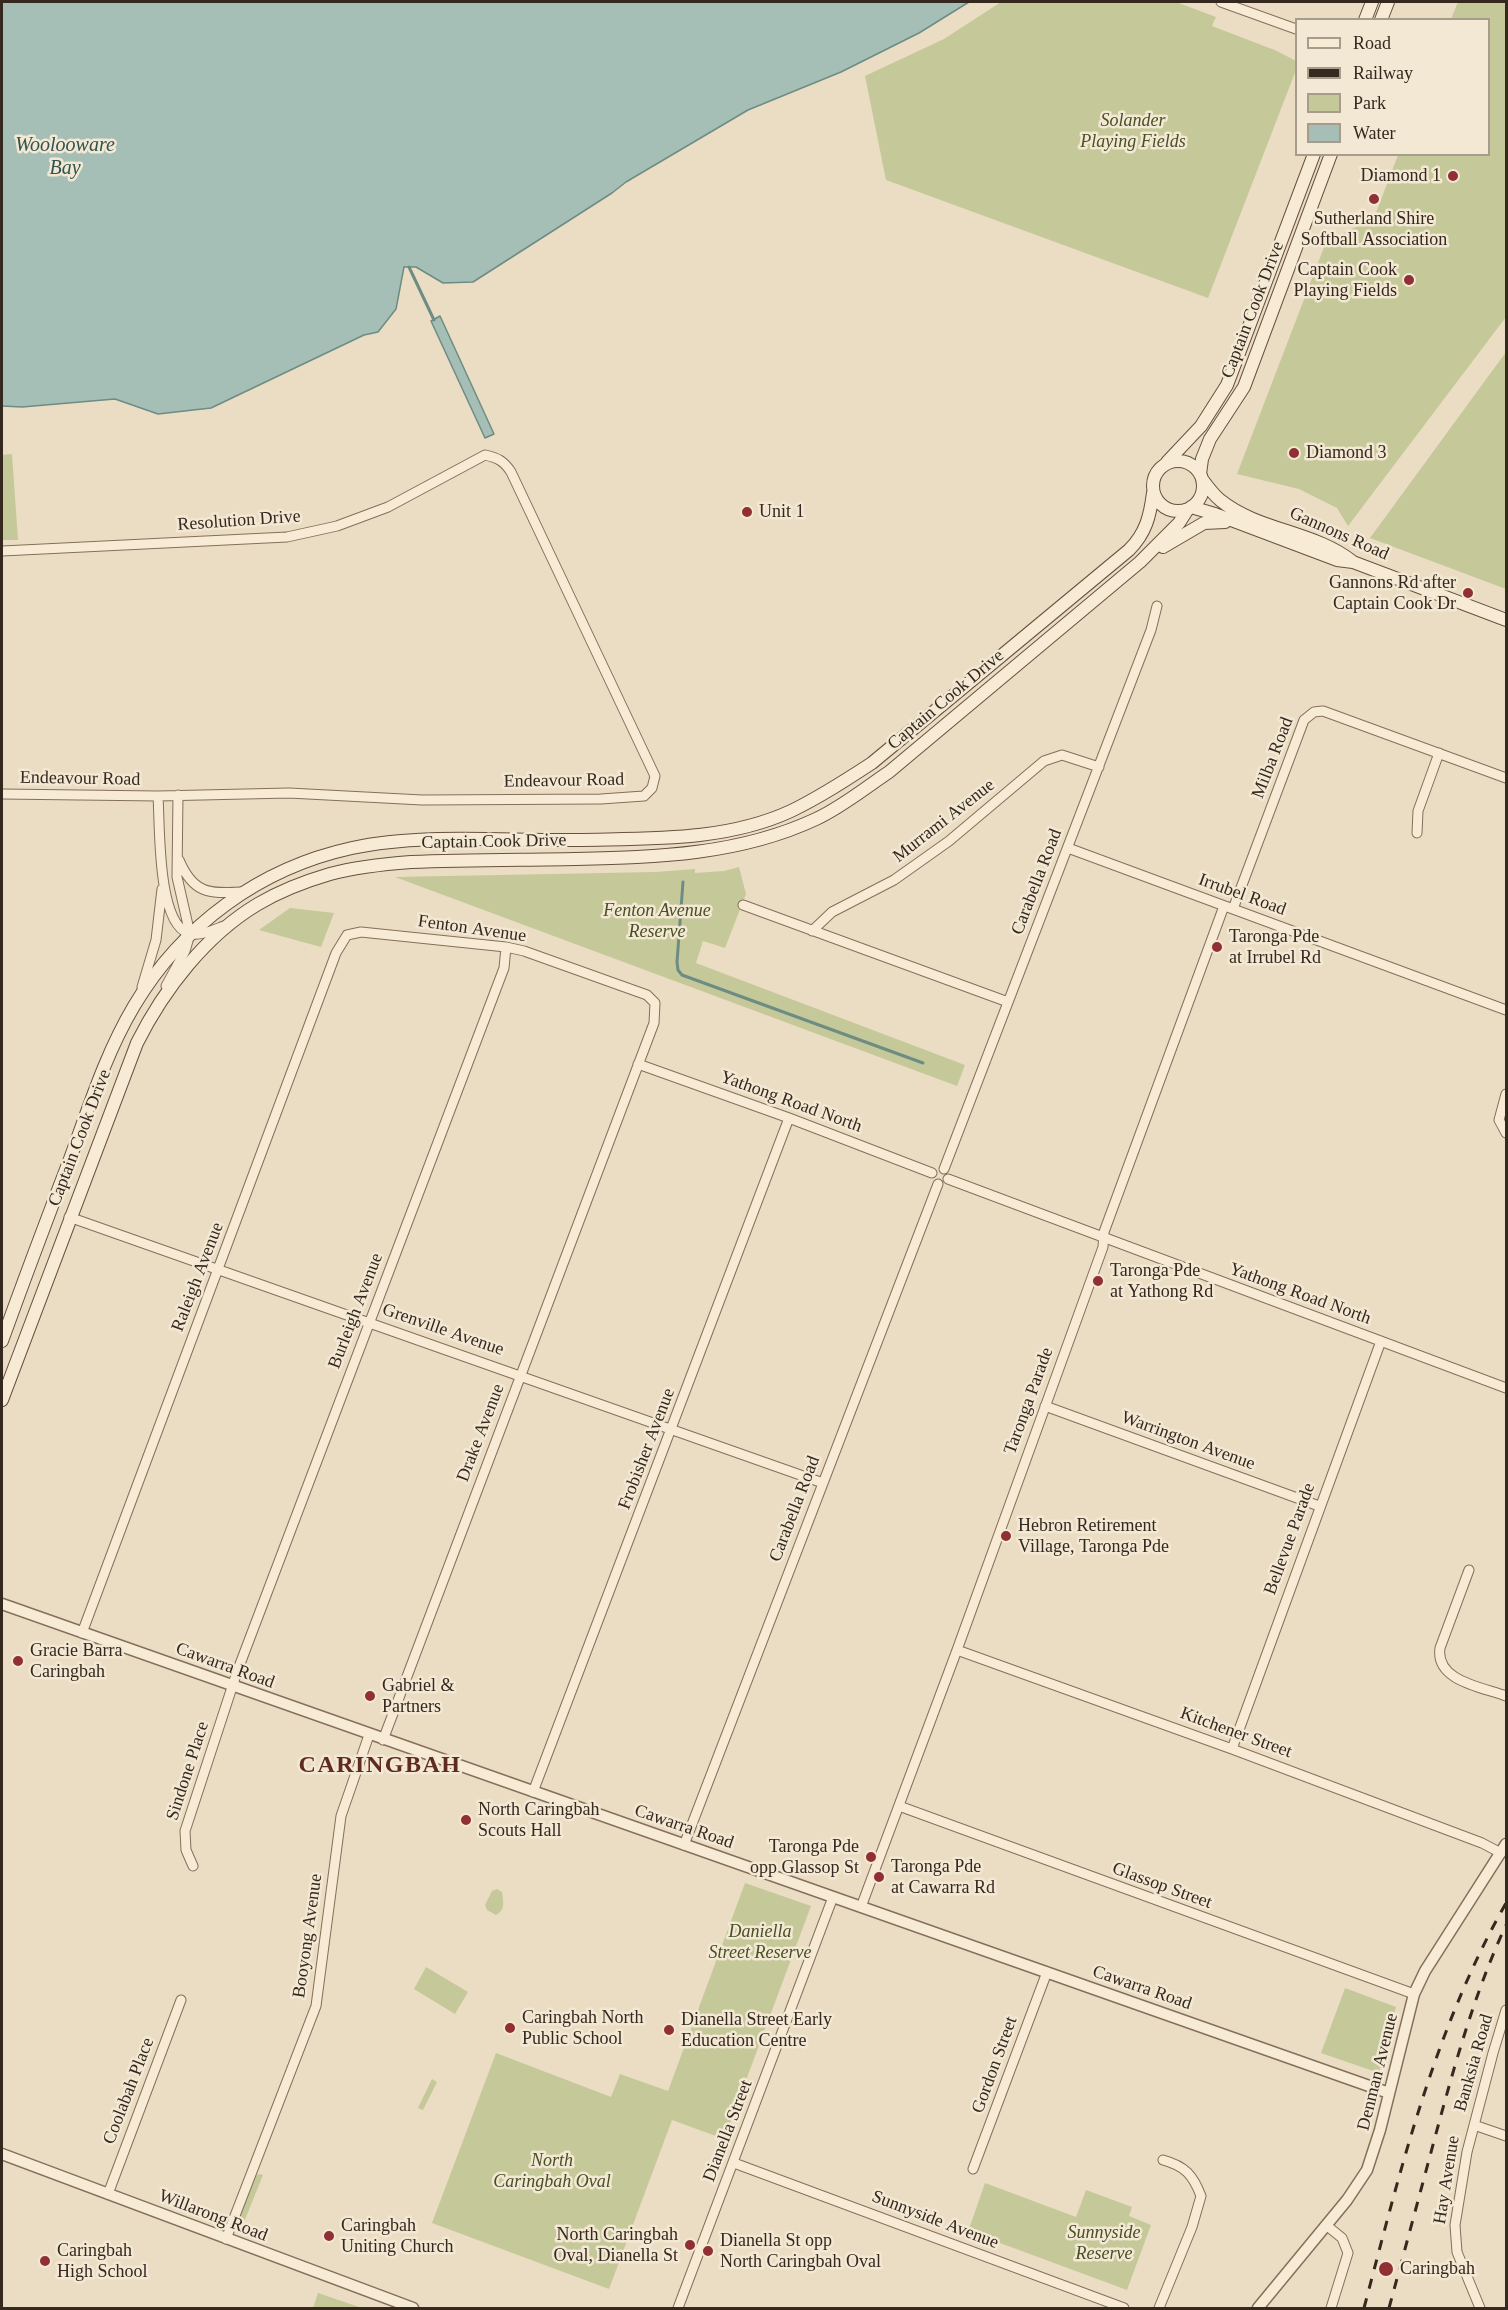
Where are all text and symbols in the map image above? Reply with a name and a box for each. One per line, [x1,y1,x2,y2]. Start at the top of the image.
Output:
legend [1295,18,1490,156]
text: Road [1353,33,1391,53]
text: Railway [1353,63,1413,83]
text: Park [1353,93,1386,113]
park label: Solander Playing Fields [1080,110,1186,152]
text: Water [1353,123,1396,143]
water label: Woolooware Bay [15,134,115,181]
place label: Diamond 1 [1361,165,1441,187]
marker: Diamond 1 [1446,169,1460,183]
marker: Sutherland Shire Softball Association [1367,192,1381,206]
place label: Sutherland Shire Softball Association [1301,208,1447,250]
street label: Captain Cook Drive [1217,238,1289,382]
place label: Captain Cook Playing Fields [1293,259,1397,302]
marker: Captain Cook Playing Fields [1402,273,1416,287]
place label: Diamond 3 [1306,442,1386,464]
marker: Diamond 3 [1287,446,1301,460]
place label: Unit 1 [759,501,805,523]
street label: Gannons Road [1286,502,1392,566]
marker: Unit 1 [740,505,754,519]
street label: Resolution Drive [177,506,301,536]
place label: Gannons Rd after Captain Cook Dr [1329,572,1456,614]
marker: Gannons Rd after Captain Cook Dr [1461,586,1475,600]
street label: Captain Cook Drive [884,645,1008,755]
street label: Milba Road [1248,714,1298,802]
street label: Endeavour Road [20,767,140,791]
street label: Endeavour Road [504,769,624,793]
street label: Murrami Avenue [889,775,999,867]
street label: Carabella Road [1007,826,1067,938]
street label: Captain Cook Drive [421,830,567,854]
street label: Irrubel Road [1195,869,1289,921]
park label: Fenton Avenue Reserve [603,900,711,942]
street label: Fenton Avenue [416,911,528,947]
place label: Taronga Pde at Irrubel Rd [1229,926,1321,968]
marker: Taronga Pde at Irrubel Rd [1210,940,1224,954]
street label: Captain Cook Drive [44,1066,116,1210]
street label: Yathong Road North [717,1066,865,1138]
street label: Raleigh Avenue [167,1219,229,1335]
street label: Burleigh Avenue [324,1250,388,1372]
street label: Yathong Road North [1226,1258,1374,1330]
place label: Taronga Pde at Yathong Rd [1110,1260,1213,1302]
marker: Taronga Pde at Yathong Rd [1091,1274,1105,1288]
street label: Grenville Avenue [379,1299,507,1361]
street label: Taronga Parade [1000,1345,1058,1457]
street label: Drake Avenue [452,1381,510,1485]
street label: Frobisher Avenue [614,1385,680,1513]
street label: Warrington Avenue [1118,1407,1258,1475]
street label: Carabella Road [765,1453,825,1565]
street label: Bellevue Parade [1260,1480,1320,1598]
place label: Hebron Retirement Village, Taronga Pde [1018,1515,1169,1558]
marker: Hebron Retirement Village, Taronga Pde [999,1529,1013,1543]
street label: Cawarra Road [173,1638,277,1694]
place label: Gracie Barra Caringbah [30,1640,122,1682]
marker: Gracie Barra Caringbah [11,1654,25,1668]
place label: Gabriel & Partners [382,1675,454,1718]
marker: Gabriel & Partners [363,1689,377,1703]
street label: Kitchener Street [1177,1703,1295,1763]
street label: Sindone Place [162,1719,214,1823]
district label: CARINGBAH [299,1752,461,1780]
place label: North Caringbah Scouts Hall [478,1799,599,1842]
street label: Cawarra Road [632,1800,736,1854]
marker: North Caringbah Scouts Hall [459,1813,473,1827]
place label: Taronga Pde opp Glassop St [750,1836,859,1878]
marker: Taronga Pde opp Glassop St [864,1850,878,1864]
place label: Taronga Pde at Cawarra Rd [891,1856,995,1898]
street label: Glassop Street [1109,1858,1215,1914]
marker: Taronga Pde at Cawarra Rd [872,1870,886,1884]
street label: Booyong Avenue [289,1873,327,1999]
park label: Daniella Street Reserve [709,1921,811,1964]
street label: Cawarra Road [1090,1961,1194,2015]
place label: Caringbah North Public School [522,2007,643,2050]
place label: Dianella Street Early Education Centre [681,2009,832,2052]
street label: Denman Avenue [1353,2011,1403,2133]
street label: Banksia Road [1450,2012,1498,2114]
street label: Gordon Street [967,2014,1023,2116]
marker: Caringbah North Public School [503,2021,517,2035]
marker: Dianella Street Early Education Centre [662,2023,676,2037]
street label: Coolabah Place [99,2035,159,2147]
street label: Dianella Street [699,2077,757,2185]
street label: Hay Avenue [1429,2134,1465,2226]
park label: North Caringbah Oval [493,2150,611,2192]
street label: Willarong Road [156,2185,270,2247]
street label: Sunnyside Avenue [869,2186,1001,2254]
place label: Caringbah Uniting Church [341,2215,453,2258]
park label: Sunnyside Reserve [1068,2222,1140,2264]
place label: North Caringbah Oval, Dianella St [554,2224,678,2266]
marker: Caringbah Uniting Church [322,2229,336,2243]
place label: Dianella St opp North Caringbah Oval [720,2230,881,2272]
marker: North Caringbah Oval, Dianella St [683,2238,697,2252]
place label: Caringbah High School [57,2240,148,2282]
marker: Dianella St opp North Caringbah Oval [701,2244,715,2258]
marker: Caringbah High School [38,2254,52,2268]
place label: Caringbah [1400,2258,1475,2280]
marker: Caringbah [1377,2260,1395,2278]

